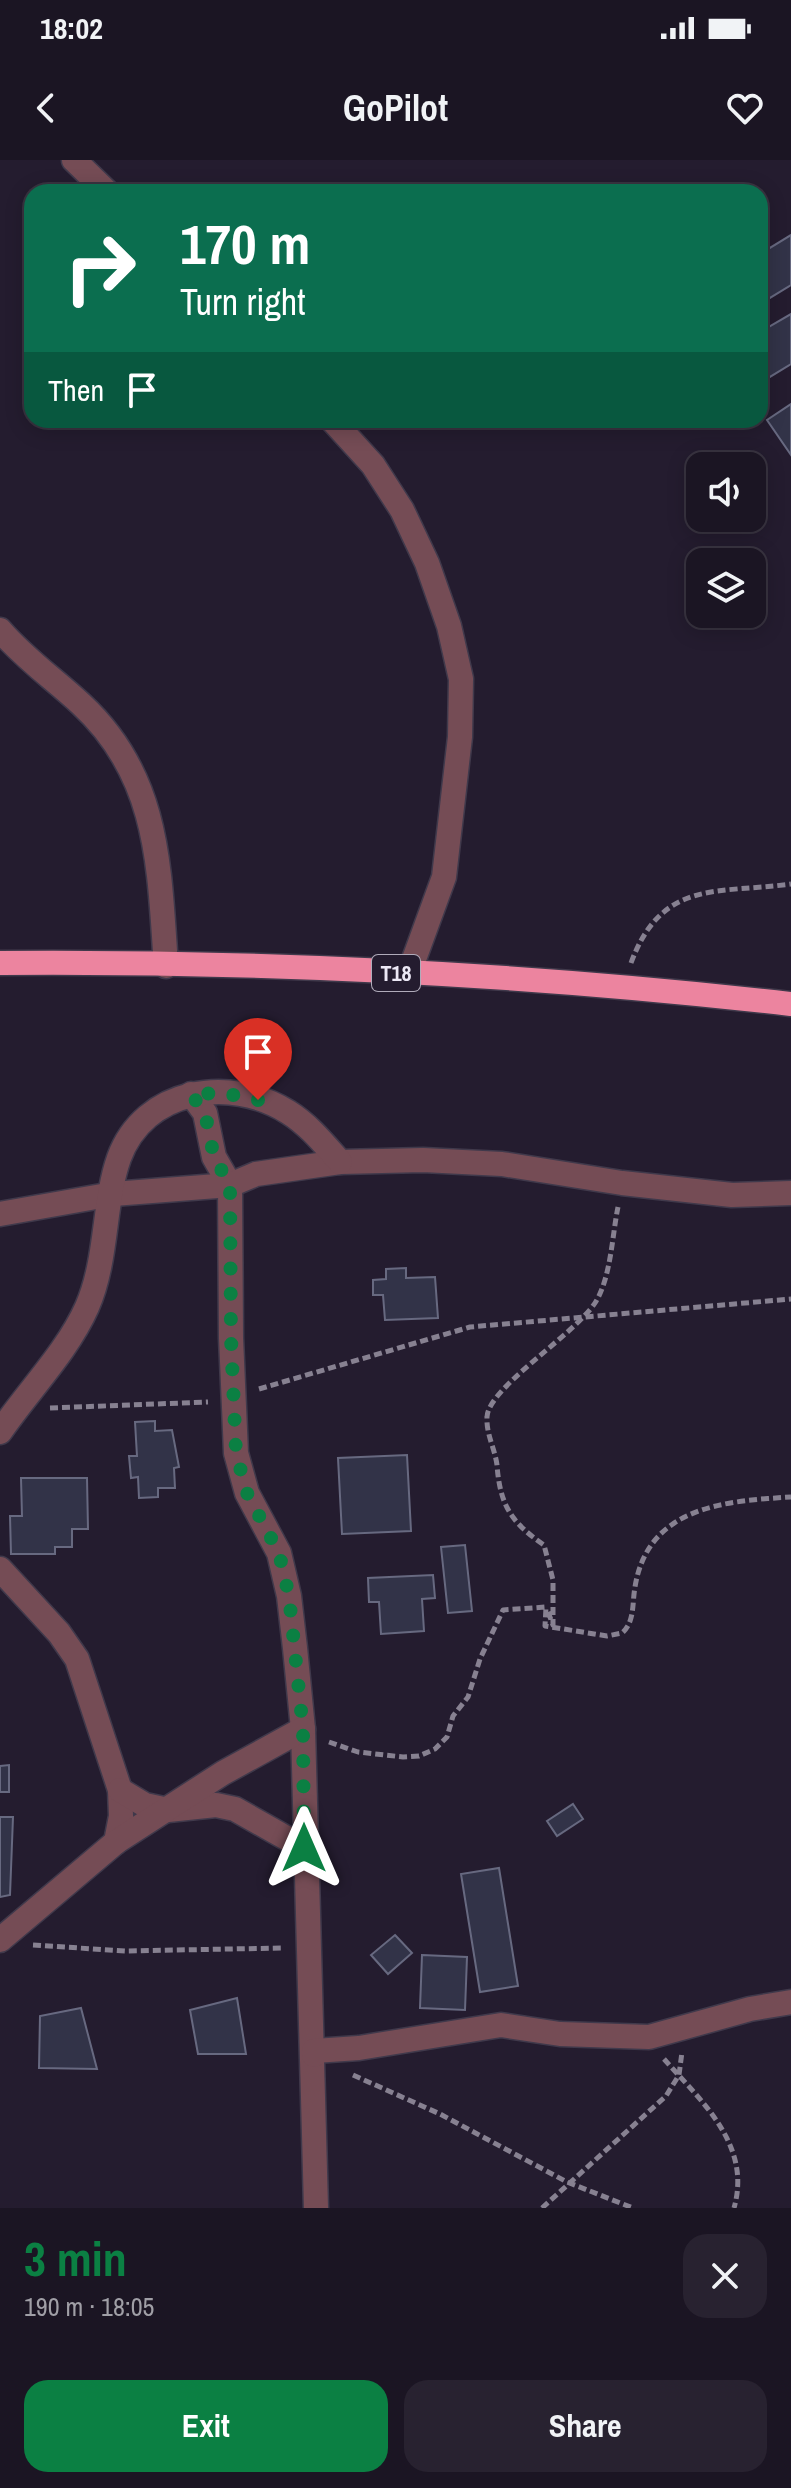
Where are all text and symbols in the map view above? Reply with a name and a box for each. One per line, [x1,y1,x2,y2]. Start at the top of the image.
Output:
text: 18:02 [40,8,103,48]
text: GoPilot [343,84,448,132]
icon: back [24,86,68,130]
icon: heart [723,86,767,130]
text: 170 m [180,206,310,281]
icon: right [48,216,152,320]
text: Turn right [180,278,305,326]
icon: arrive [120,368,164,412]
text: Then [48,370,104,410]
map controls [686,452,766,628]
button: sound [686,452,766,532]
button: layers [686,548,766,628]
road number: T18 [372,955,420,991]
pin [224,1018,292,1100]
icon: arrive [236,1030,280,1074]
position arrow [262,1806,346,1890]
text: 3 min [24,2226,127,2291]
button: close [683,2234,767,2318]
text: 190 m · 18:05 [24,2289,154,2324]
button: Exit [24,2380,388,2472]
button: Share [404,2380,767,2472]

